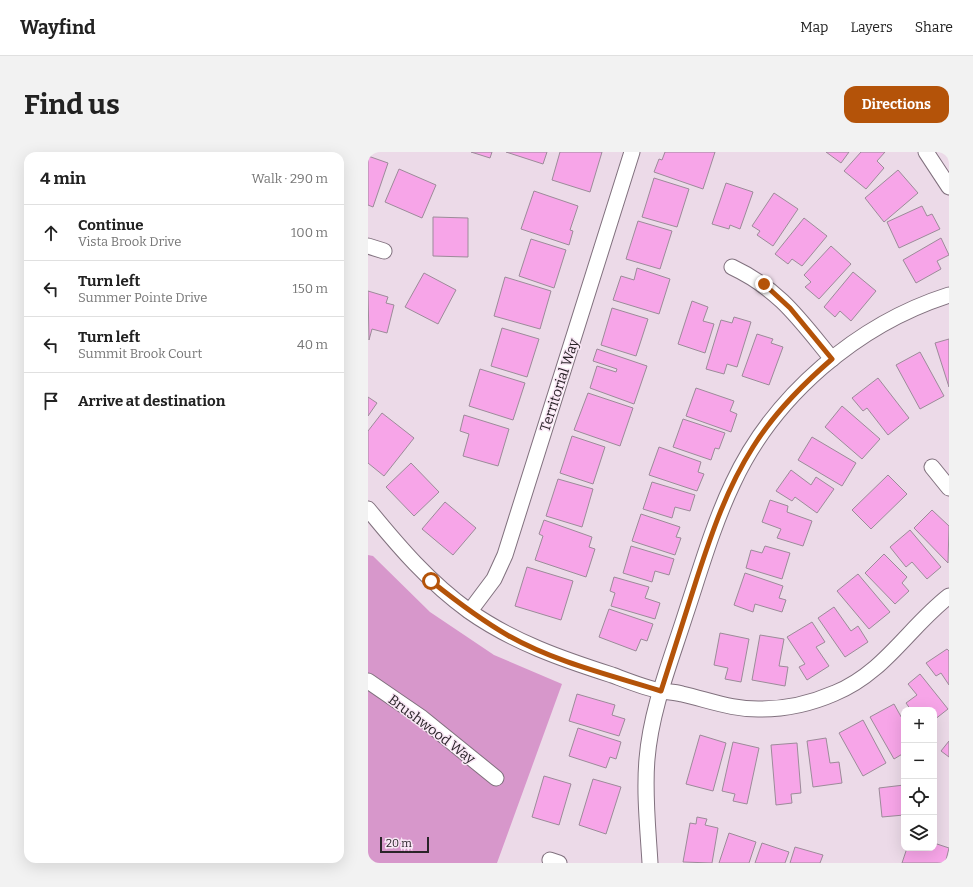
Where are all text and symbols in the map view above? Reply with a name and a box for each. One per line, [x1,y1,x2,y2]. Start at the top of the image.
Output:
text: Wayfind [20,16,96,39]
text: Map [800,19,828,36]
text: Layers [850,19,893,36]
text: Share [915,19,953,36]
button: Directions [844,86,949,123]
text: Find us [24,88,120,121]
text: 4 min [40,168,86,189]
text: Walk · 290 m [252,171,328,186]
text: Continue [78,216,144,234]
icon: ahead [40,222,62,244]
text: 100 m [291,225,328,240]
text: Vista Brook Drive [78,234,181,249]
text: Turn left [78,272,140,290]
route end [755,275,773,293]
icon: left [40,278,62,300]
text: 150 m [292,281,328,296]
text: Summer Pointe Drive [78,290,207,305]
text: Turn left [78,328,140,346]
icon: left [40,334,62,356]
street label: Territorial Way [536,336,583,434]
text: 40 m [297,337,328,352]
text: Summit Brook Court [78,346,202,361]
icon: arrive [40,390,62,412]
text: Arrive at destination [78,392,225,410]
route start [422,572,440,590]
street label: Brushwood Way [385,691,479,768]
map controls [901,707,937,851]
button: + [901,707,937,743]
button: − [901,743,937,779]
button: locate [901,779,937,815]
button: layers [901,815,937,851]
scale bar [380,835,429,854]
text: 20 m [386,837,412,850]

